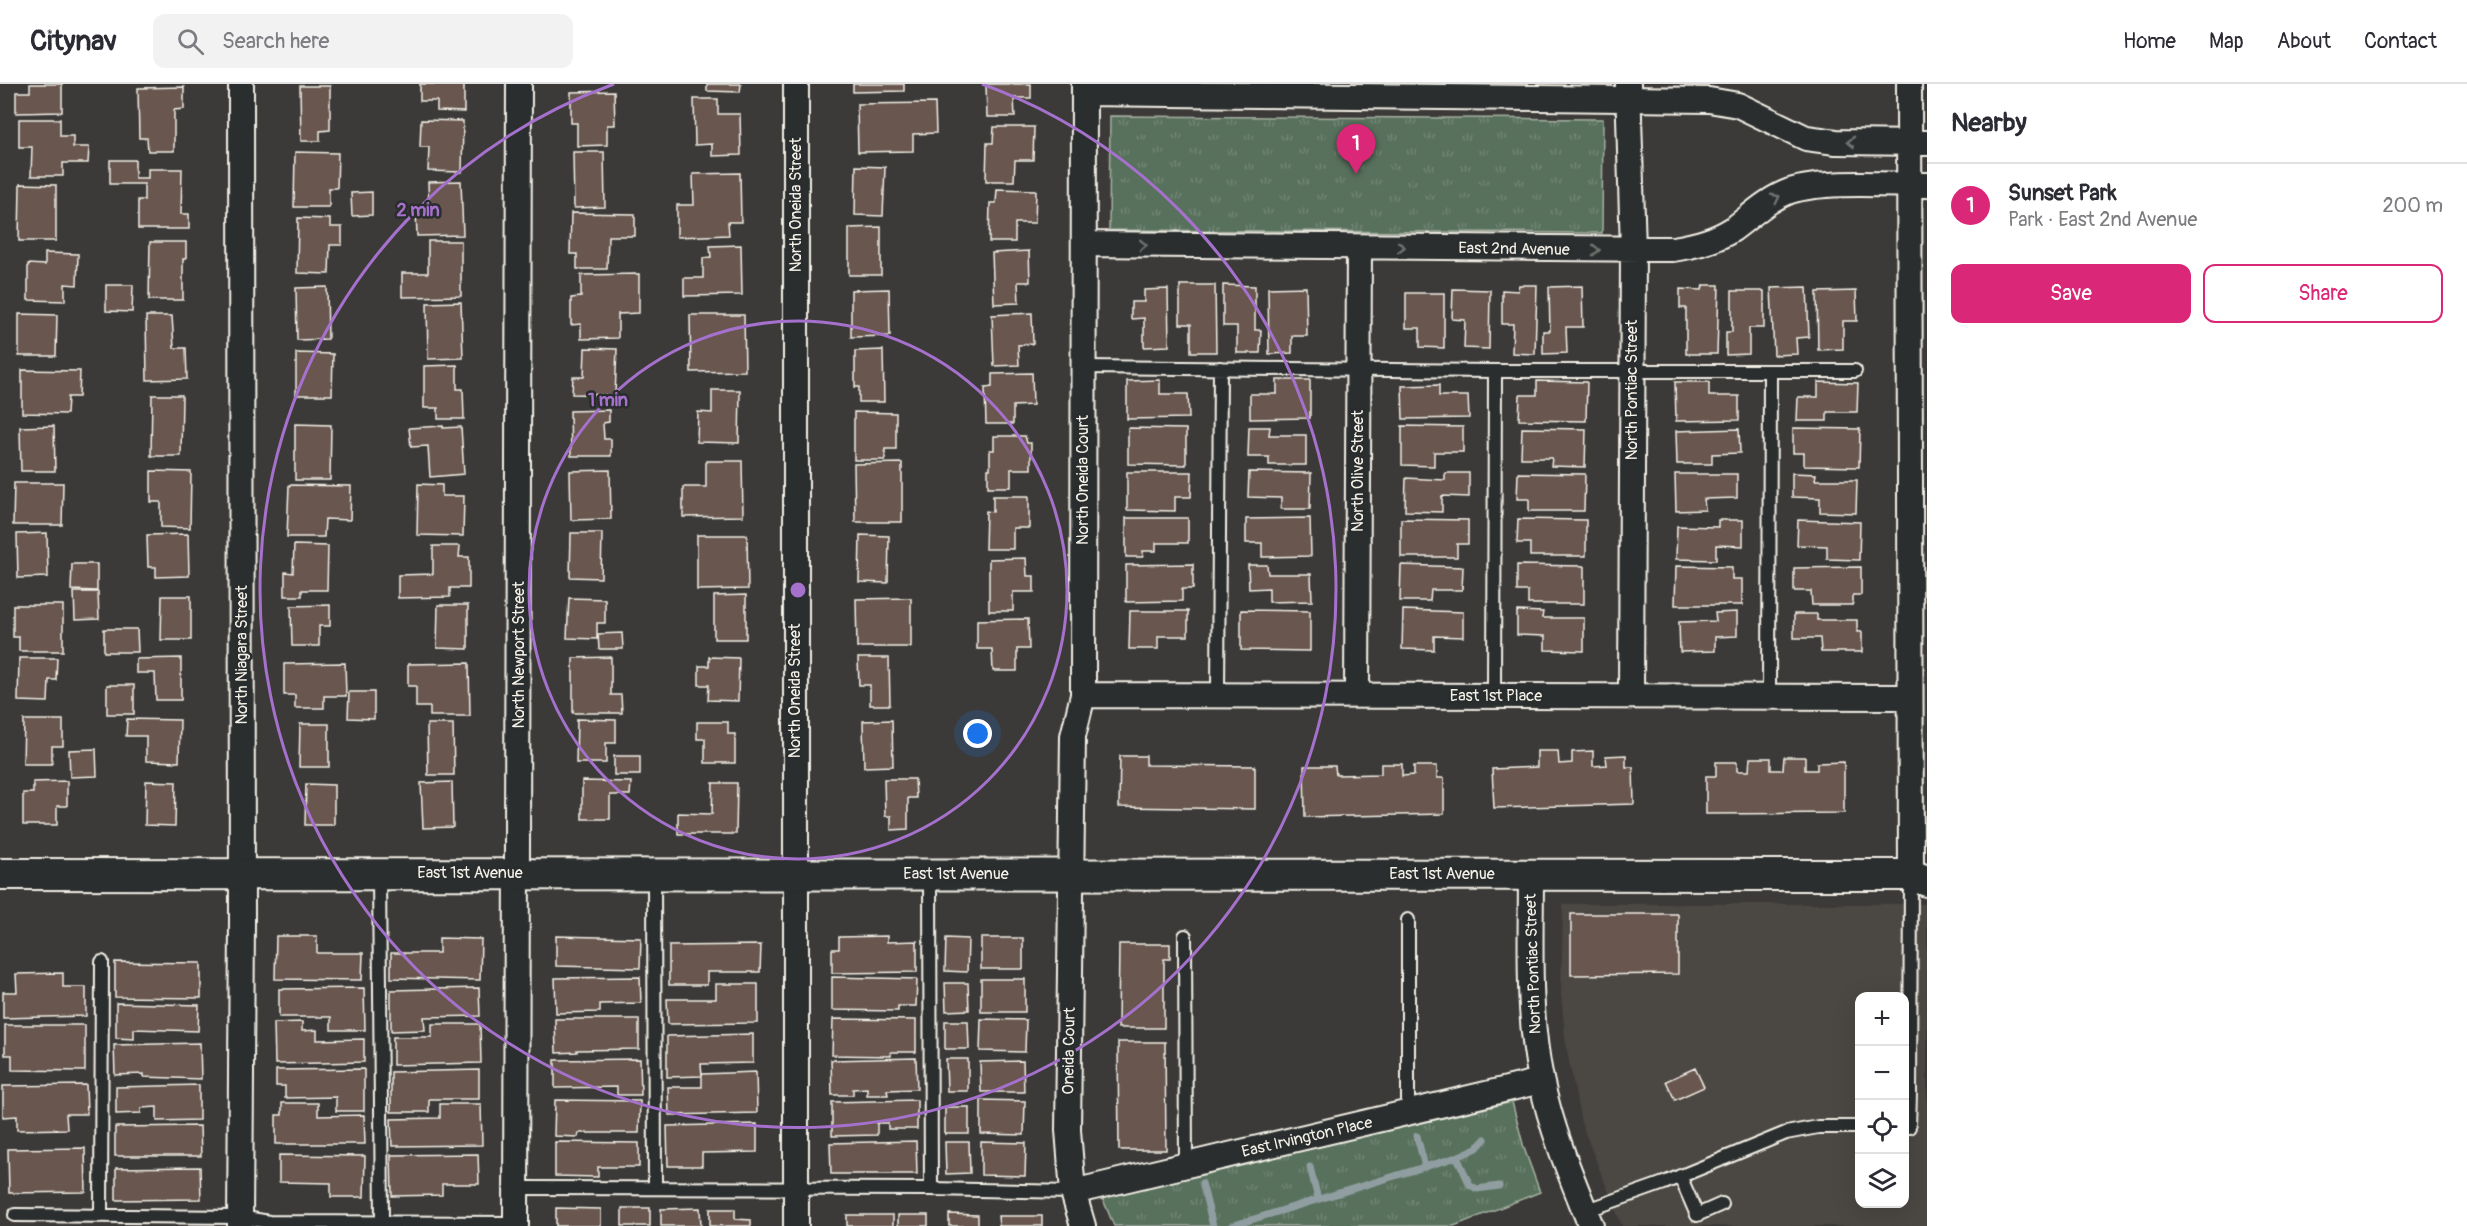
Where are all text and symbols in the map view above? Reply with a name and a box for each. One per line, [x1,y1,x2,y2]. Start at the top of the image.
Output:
search box [153,14,573,68]
text: Citynav [30,24,117,59]
icon: search [174,25,207,58]
text: Search here [222,27,329,55]
text: Home [2123,28,2176,55]
text: Map [2209,28,2244,55]
text: About [2277,28,2331,55]
text: Contact [2364,28,2437,55]
text: Nearby [1951,107,2027,139]
pin: 1 [1336,124,1376,174]
one-way arrow [1847,136,1856,148]
street label: North Oneida Street [786,137,806,272]
text: Sunset Park [2008,179,2117,207]
text: 1 [1967,193,1974,218]
text: 200 m [2382,193,2443,218]
one-way arrow [1770,194,1781,205]
text: 2 min [396,199,440,222]
text: Park · East 2nd Avenue [2008,207,2197,232]
street label: East 2nd Avenue [1458,238,1570,260]
one-way arrow [1138,239,1147,251]
one-way arrow [1396,241,1405,254]
one-way arrow [1591,243,1600,256]
button: Save [1951,264,2191,323]
button: Share [2203,264,2443,323]
street label: North Pontiac Street [1622,319,1642,460]
text: 1 min [588,389,628,412]
street label: North Olive Street [1348,410,1368,532]
street label: North Oneida Court [1073,414,1093,545]
centre of rings [788,580,808,600]
street label: North Newport Street [509,581,529,729]
street label: North Niagara Street [232,585,252,725]
street label: North Oneida Street [785,623,805,758]
street label: East 1st Place [1450,686,1542,706]
your location [963,719,992,748]
street label: East 1st Avenue [417,863,523,883]
street label: East 1st Avenue [903,864,1009,884]
street label: East 1st Avenue [1389,864,1495,884]
street label: North Pontiac Street [1521,893,1545,1035]
map controls [1855,992,1909,1208]
button: + [1855,992,1909,1046]
street label: Oneida Court [1058,1007,1080,1095]
button: − [1855,1046,1909,1100]
button: locate [1855,1100,1909,1154]
street label: East Irvington Place [1240,1112,1374,1162]
button: layers [1855,1154,1909,1208]

